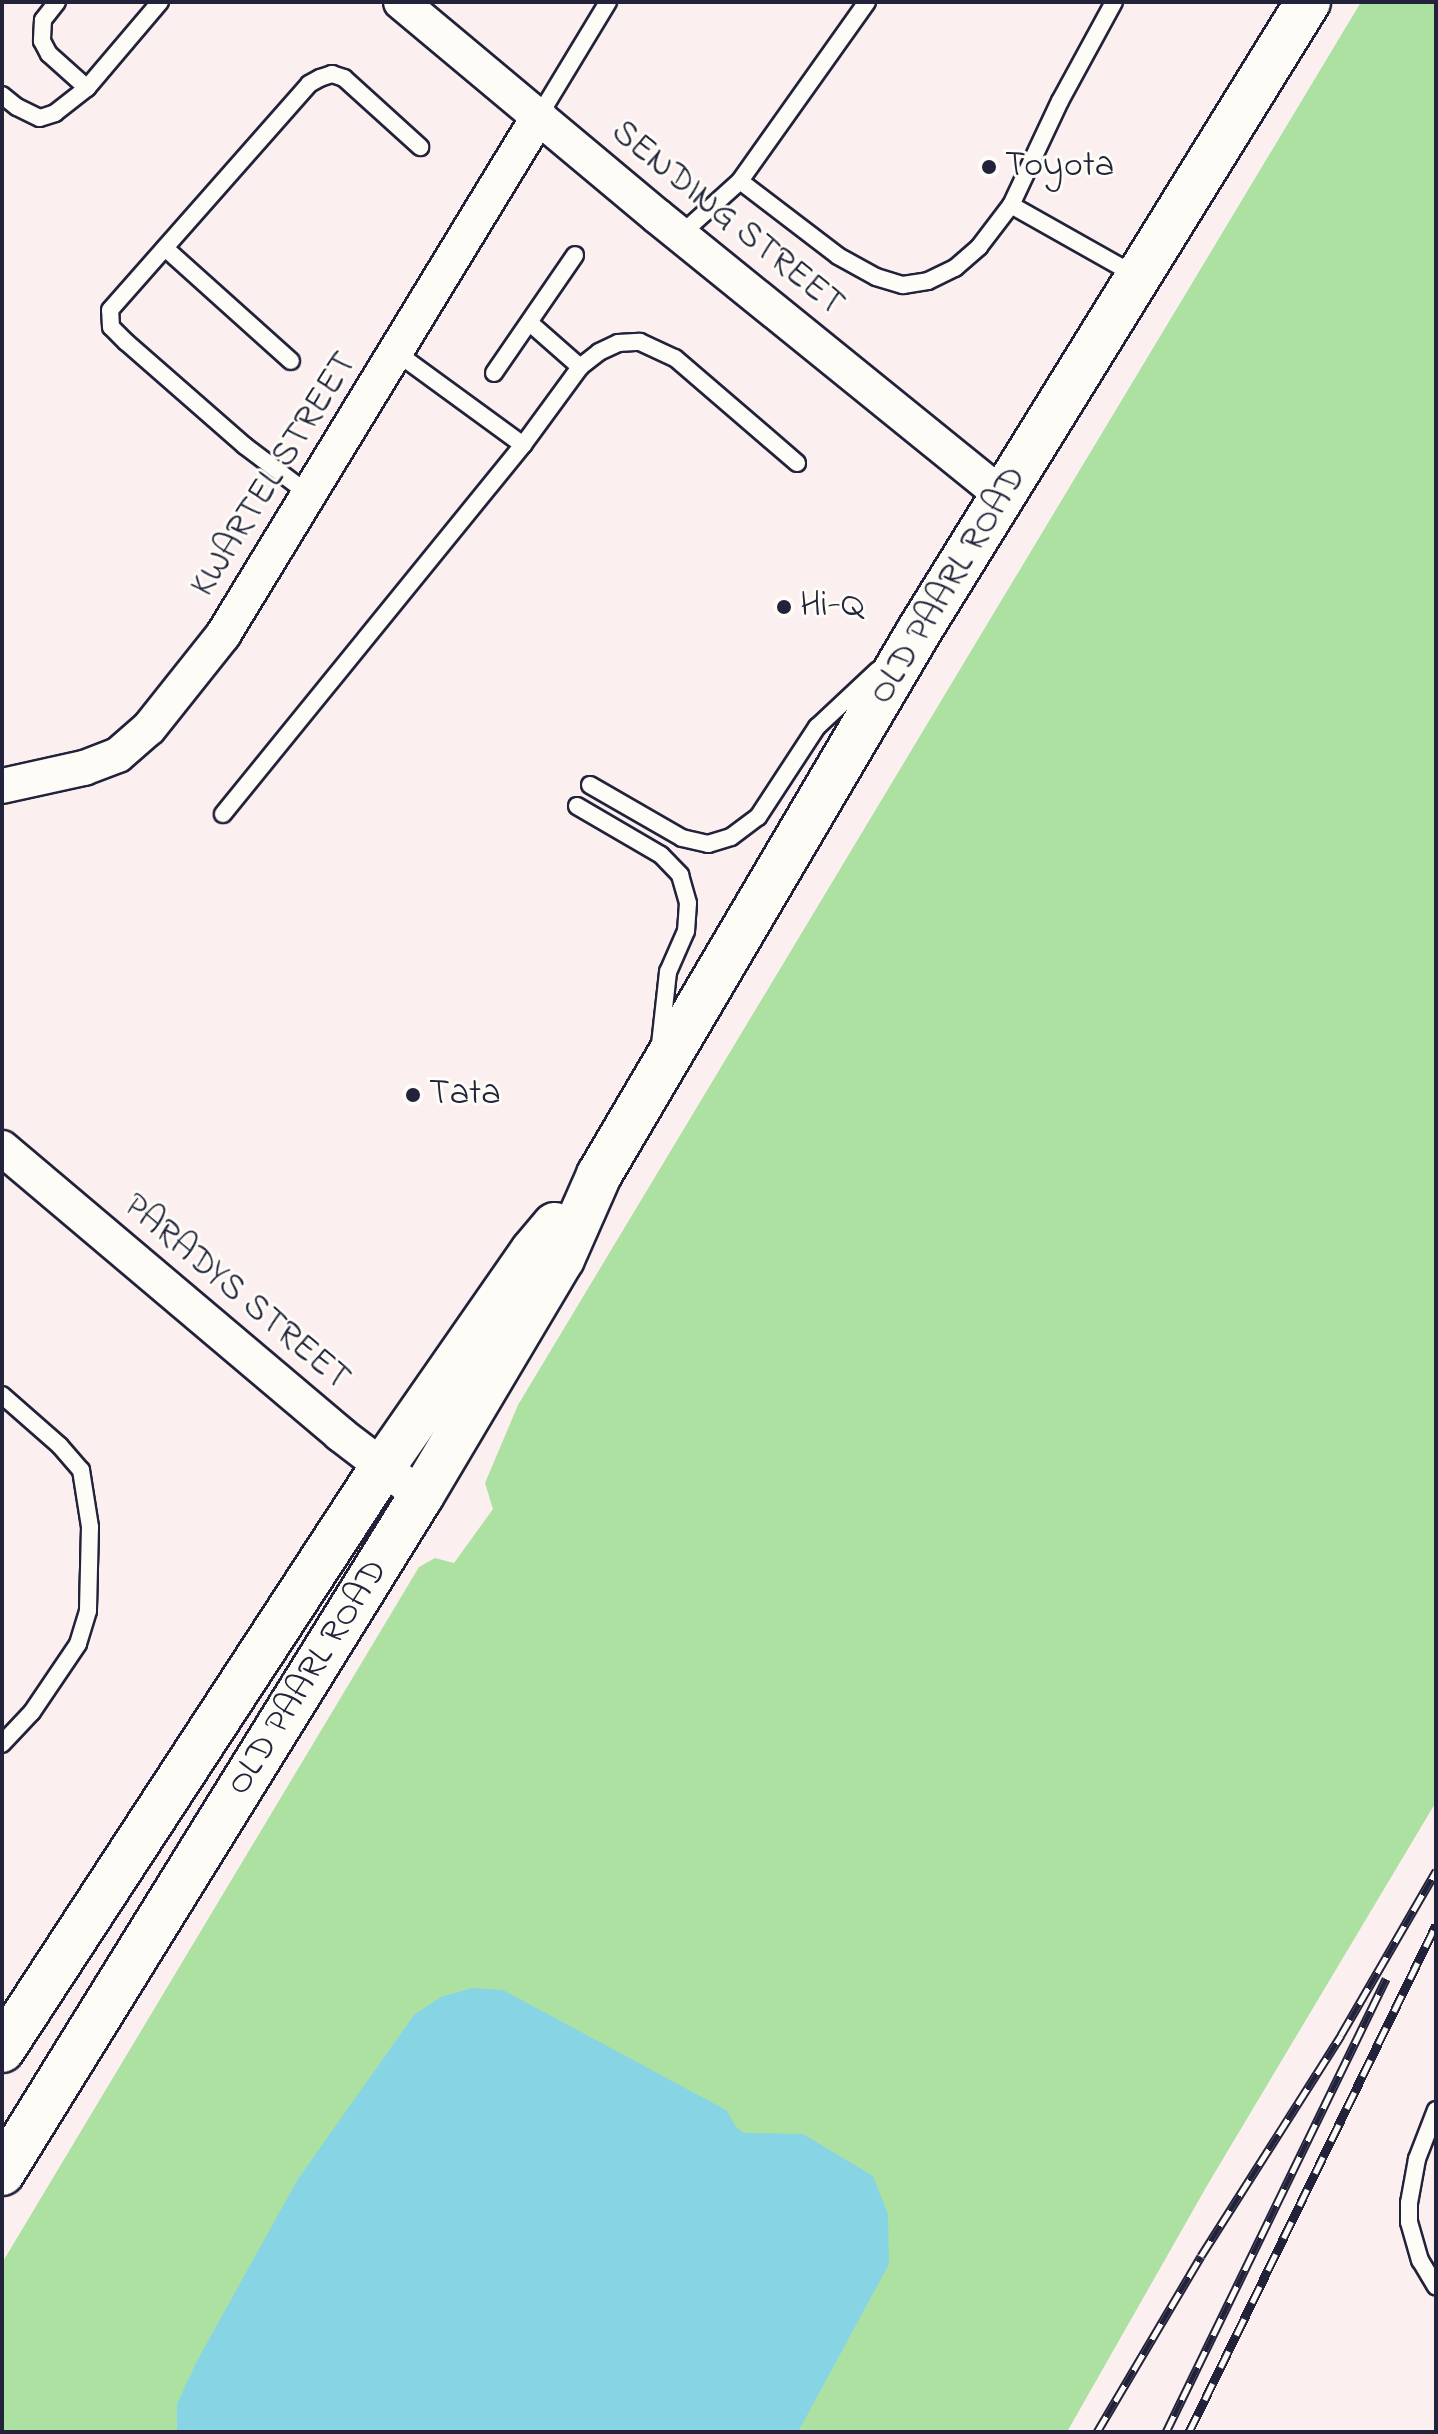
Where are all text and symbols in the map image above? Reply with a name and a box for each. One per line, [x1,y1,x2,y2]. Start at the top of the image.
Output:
street label: SENDING STREET [602,112,852,326]
place label: Toyota [1005,145,1114,189]
marker: Toyota [980,158,998,176]
street label: KWARTEL STREET [182,345,368,605]
street label: OLD PAARL ROAD [861,459,1037,713]
place label: Hi-Q [800,585,864,629]
marker: Hi-Q [775,598,793,616]
place label: Tata [429,1073,501,1117]
marker: Tata [404,1086,422,1104]
street label: PARADYS STREET [114,1185,358,1401]
street label: OLD PAARL ROAD [218,1552,398,1804]

